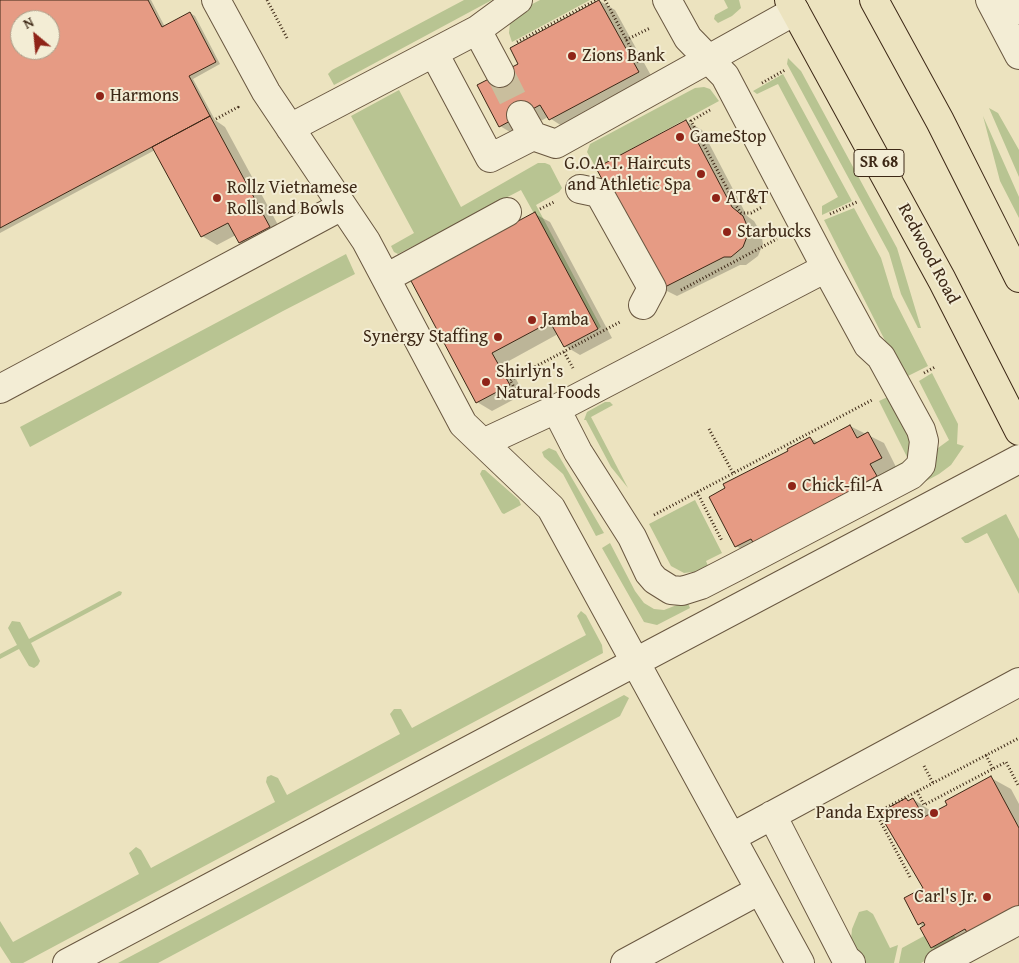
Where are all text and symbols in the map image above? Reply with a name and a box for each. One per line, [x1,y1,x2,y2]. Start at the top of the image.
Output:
north arrow [10,10,60,60]
text: N [20,12,37,34]
place label: Zions Bank [582,45,665,67]
marker: Zions Bank [566,50,578,62]
place label: Harmons [110,85,179,107]
marker: Harmons [94,90,106,102]
place label: GameStop [690,126,766,148]
marker: GameStop [674,131,686,143]
road number: SR 68 [854,150,904,177]
place label: G.O.A.T. Haircuts and Athletic Spa [564,153,691,195]
marker: G.O.A.T. Haircuts and Athletic Spa [695,168,707,180]
place label: Rollz Vietnamese Rolls and Bowls [227,177,357,220]
place label: AT&T [726,187,768,209]
marker: Rollz Vietnamese Rolls and Bowls [211,192,223,204]
marker: AT&T [710,192,722,204]
street label: Redwood Road [893,200,963,308]
place label: Starbucks [737,221,811,243]
marker: Starbucks [721,226,733,238]
place label: Jamba [542,309,589,331]
marker: Jamba [526,314,538,326]
place label: Synergy Staffing [363,326,488,348]
marker: Synergy Staffing [492,331,504,343]
place label: Shirlyn's Natural Foods [496,361,600,404]
marker: Shirlyn's Natural Foods [480,376,492,388]
place label: Chick-fil-A [802,475,883,497]
marker: Chick-fil-A [786,480,798,492]
place label: Panda Express [816,802,924,824]
marker: Panda Express [928,807,940,819]
place label: Carl's Jr. [914,886,977,908]
marker: Carl's Jr. [981,891,993,903]

